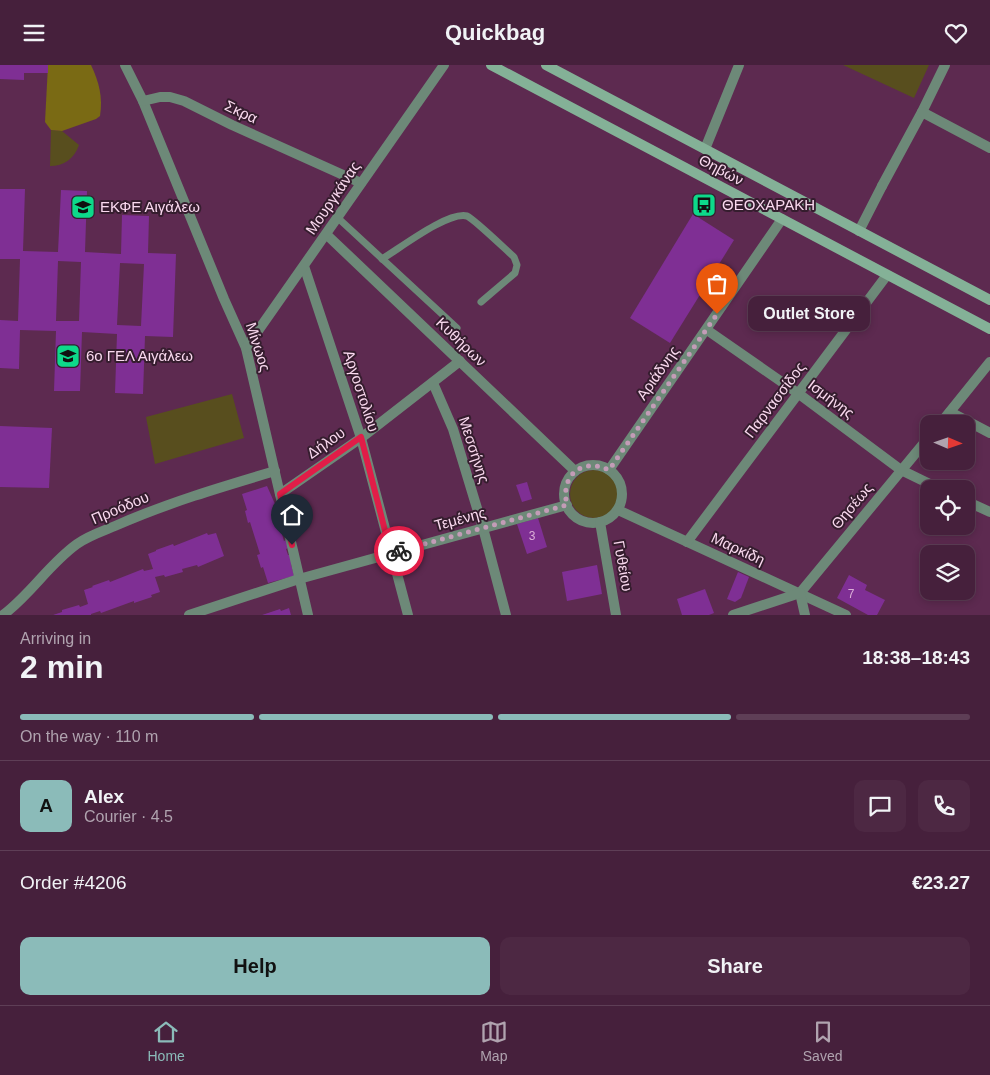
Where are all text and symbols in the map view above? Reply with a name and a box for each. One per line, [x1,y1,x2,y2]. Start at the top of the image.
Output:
icon: menu [20,19,48,47]
icon: heart [942,19,970,47]
text: Quickbag [445,20,545,45]
street label: Σκρα [222,97,260,127]
street label: Θηβών [696,151,746,188]
street label: Μουργκάνας [302,158,363,237]
bus stop icon: ΘΕΟΧΑΡΑΚΗ [691,192,717,218]
school or university icon: ΕΚΦΕ Αιγάλεω [70,194,96,220]
place label: ΘΕΟΧΑΡΑΚΗ [722,196,815,213]
place label: ΕΚΦΕ Αιγάλεω [100,198,200,215]
pin [696,263,738,314]
icon: bag [703,270,731,298]
callout: Outlet Store [747,297,870,331]
text: Outlet Store [763,305,855,322]
street label: Κυθήρων [433,314,490,370]
street label: Μίνωος [243,320,274,374]
street label: Αριάδνης [633,342,682,403]
school or university icon: 6ο ΓΕΛ Αιγάλεω [55,343,81,369]
place label: 6ο ΓΕΛ Αιγάλεω [86,347,193,364]
street label: Αργοστολίου [340,348,383,434]
street label: Παρνασσίδος [741,359,808,441]
street label: Ισμήνης [805,376,858,421]
street label: Μεσσήνης [456,414,493,485]
north arrow [920,415,975,470]
map controls [920,415,975,600]
street label: Δήλου [304,424,348,462]
street label: Θησέως [827,479,876,532]
button: locate [920,480,975,535]
street label: Προόδου [88,488,151,527]
pin [271,494,313,545]
icon: home [278,501,306,529]
street label: Τεμένης [432,503,487,534]
courier [374,526,424,576]
house number: 3 [529,529,536,543]
street label: Μαρκίδη [709,529,768,568]
icon: bike [385,537,413,565]
street label: Γυθείου [611,539,636,593]
button: layers [920,545,975,600]
house number: 7 [848,587,855,601]
text: Arriving in [20,630,91,647]
text: 18:38–18:43 [862,647,970,668]
text: 2 min [20,649,104,685]
text: On the way · 110 m [20,728,158,745]
button: chat [854,780,906,832]
button: phone [918,780,970,832]
text: Alex [84,786,124,807]
text: A [39,795,53,816]
text: Courier · 4.5 [84,808,173,825]
text: Order #4206 [20,872,127,893]
text: €23.27 [912,872,970,893]
button: Help [20,937,490,995]
button: Share [500,937,970,995]
tab: Home [147,1018,185,1064]
tab: Map [480,1018,508,1064]
tab: Saved [803,1018,842,1064]

